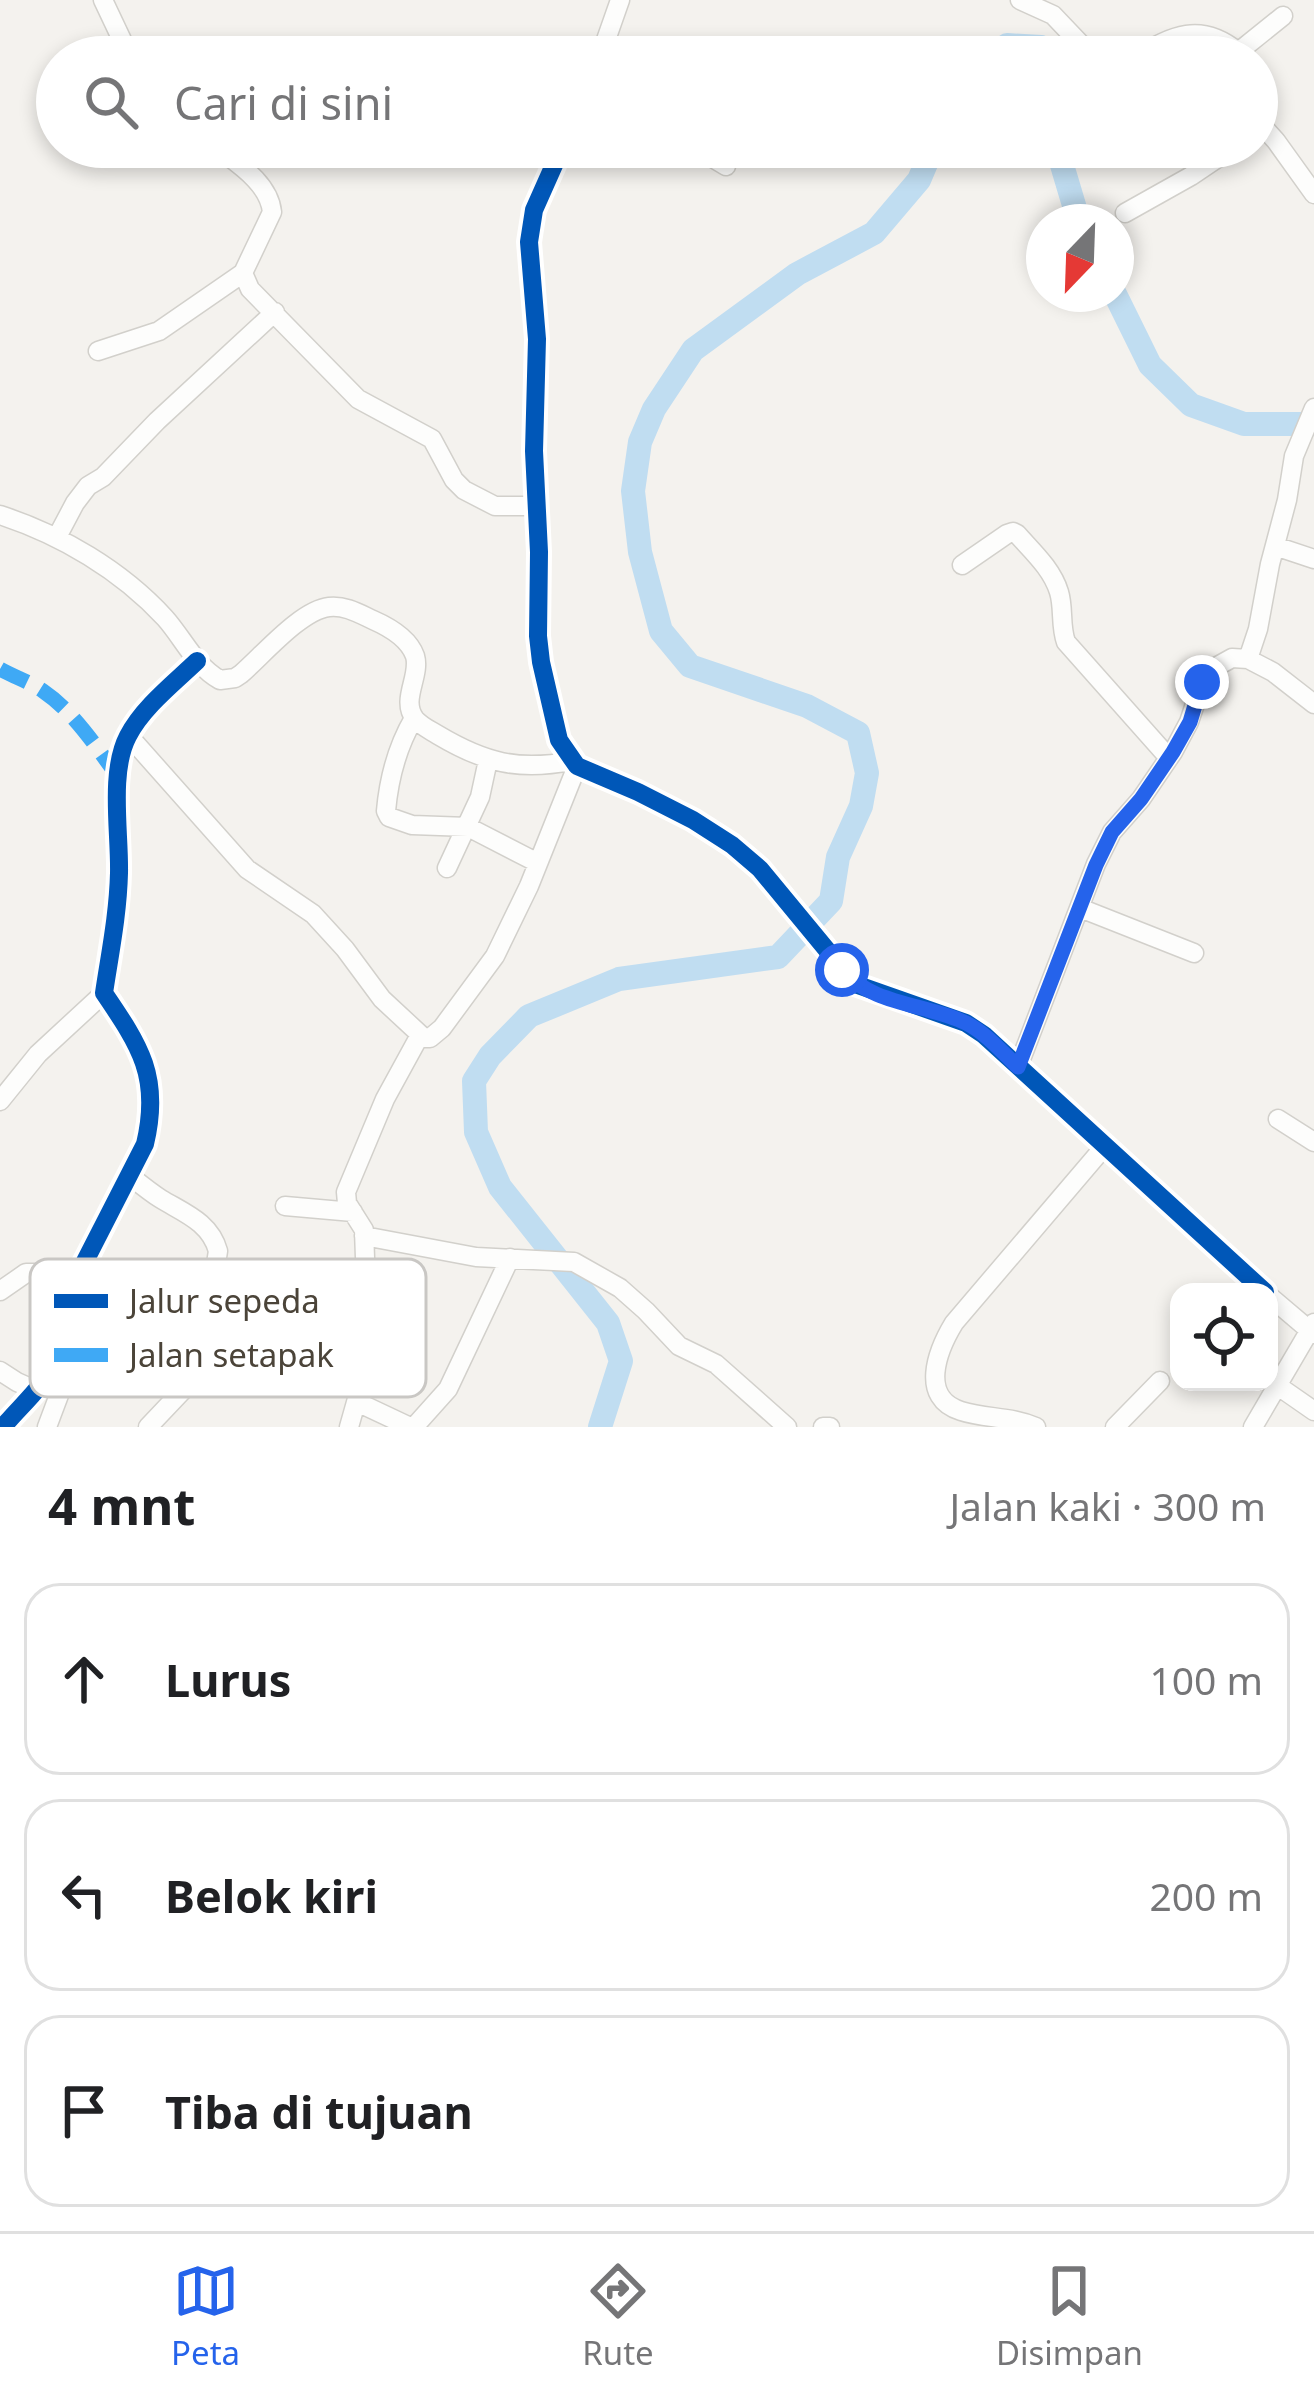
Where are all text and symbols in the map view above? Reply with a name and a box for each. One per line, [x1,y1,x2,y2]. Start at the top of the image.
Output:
search box [36,36,1278,168]
icon: search [78,69,144,135]
text: Cari di sini [174,72,393,133]
north arrow [1026,204,1134,312]
route end [1175,655,1229,709]
route start [815,943,869,997]
legend [30,1259,426,1397]
text: Jalur sepeda [126,1278,320,1323]
map controls [1170,1283,1278,1391]
button: locate [1170,1283,1278,1391]
text: Jalan setapak [126,1332,334,1377]
text: 4 mnt [48,1470,195,1540]
text: Jalan kaki · 300 m [949,1479,1266,1532]
icon: ahead [51,1646,117,1712]
text: Lurus [165,1649,291,1710]
text: 100 m [1149,1653,1263,1706]
icon: left [51,1862,117,1928]
text: Belok kiri [165,1865,378,1926]
text: 200 m [1149,1869,1263,1922]
icon: arrive [51,2078,117,2144]
text: Tiba di tujuan [165,2081,473,2142]
tab: Peta [171,2258,240,2375]
tab: Rute [582,2258,654,2375]
tab: Disimpan [996,2258,1143,2375]

